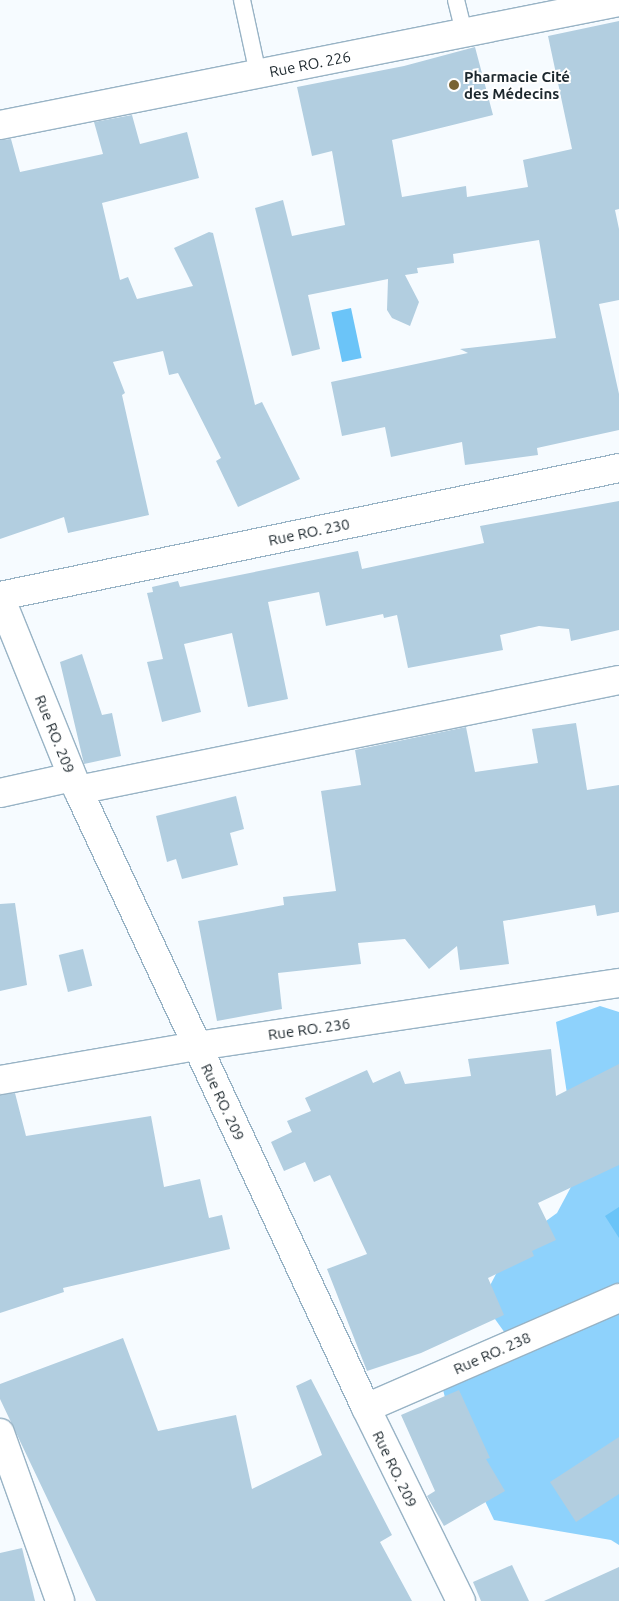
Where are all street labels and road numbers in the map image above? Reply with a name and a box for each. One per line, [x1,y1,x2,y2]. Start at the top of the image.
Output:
street label: Rue RO. 226 [268,47,352,81]
street label: Rue RO. 230 [267,515,351,549]
street label: Rue RO. 209 [31,692,79,776]
street label: Rue RO. 236 [267,1014,351,1044]
street label: Rue RO. 209 [197,1061,249,1143]
street label: Rue RO. 238 [451,1328,533,1378]
street label: Rue RO. 209 [369,1428,421,1510]

